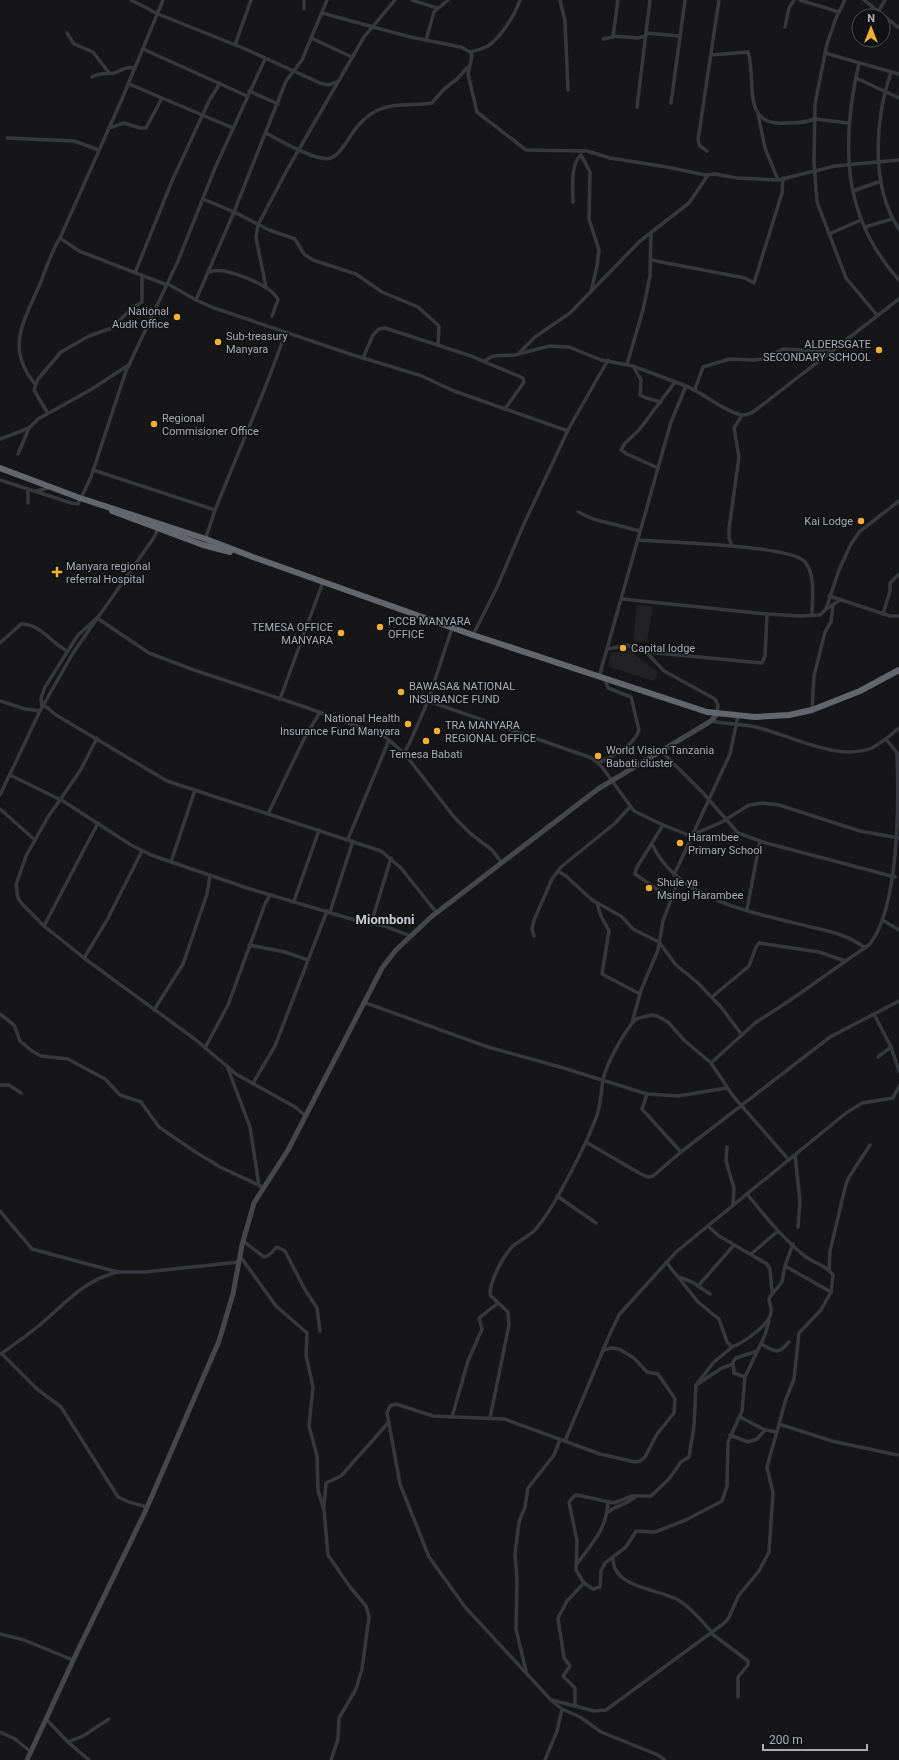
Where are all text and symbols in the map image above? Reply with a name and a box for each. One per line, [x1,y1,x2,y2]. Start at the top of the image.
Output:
north arrow [851,8,891,48]
text: N [867,12,875,25]
place label: National Audit Office [112,305,169,331]
marker: National Audit Office [172,312,182,322]
place label: Sub-treasury Manyara [226,330,288,356]
marker: Sub-treasury Manyara [213,337,223,347]
place label: ALDERSGATE SECONDARY SCHOOL [763,338,871,364]
marker: ALDERSGATE SECONDARY SCHOOL [874,345,884,355]
place label: Regional Commisioner Office [162,412,259,438]
marker: Regional Commisioner Office [149,419,159,429]
place label: Kai Lodge [804,515,853,528]
marker: Kai Lodge [856,516,866,526]
place label: Manyara regional referral Hospital [66,560,150,586]
marker: Manyara regional referral Hospital [51,566,63,578]
place label: PCCB MANYARA OFFICE [388,615,471,641]
place label: TEMESA OFFICE MANYARA [252,621,334,647]
marker: PCCB MANYARA OFFICE [375,622,385,632]
marker: TEMESA OFFICE MANYARA [336,628,346,638]
place label: Capital lodge [631,642,695,655]
marker: Capital lodge [618,643,628,653]
place label: BAWASA& NATIONAL INSURANCE FUND [409,680,515,706]
marker: BAWASA& NATIONAL INSURANCE FUND [396,687,406,697]
place label: National Health Insurance Fund Manyara [280,712,400,738]
marker: National Health Insurance Fund Manyara [403,719,413,729]
place label: TRA MANYARA REGIONAL OFFICE [445,719,536,745]
marker: TRA MANYARA REGIONAL OFFICE [432,726,442,736]
marker: Temesa Babati [421,736,431,746]
place label: World Vision Tanzania Babati cluster [606,744,714,770]
place label: Temesa Babati [389,748,463,761]
marker: World Vision Tanzania Babati cluster [593,751,603,761]
place label: Harambee Primary School [688,831,762,857]
marker: Harambee Primary School [675,838,685,848]
place label: Shule ya Msingi Harambee [657,876,744,902]
marker: Shule ya Msingi Harambee [644,883,654,893]
district label: Miomboni [356,912,414,927]
scale bar [763,1726,867,1752]
text: 200 m [769,1733,803,1747]

